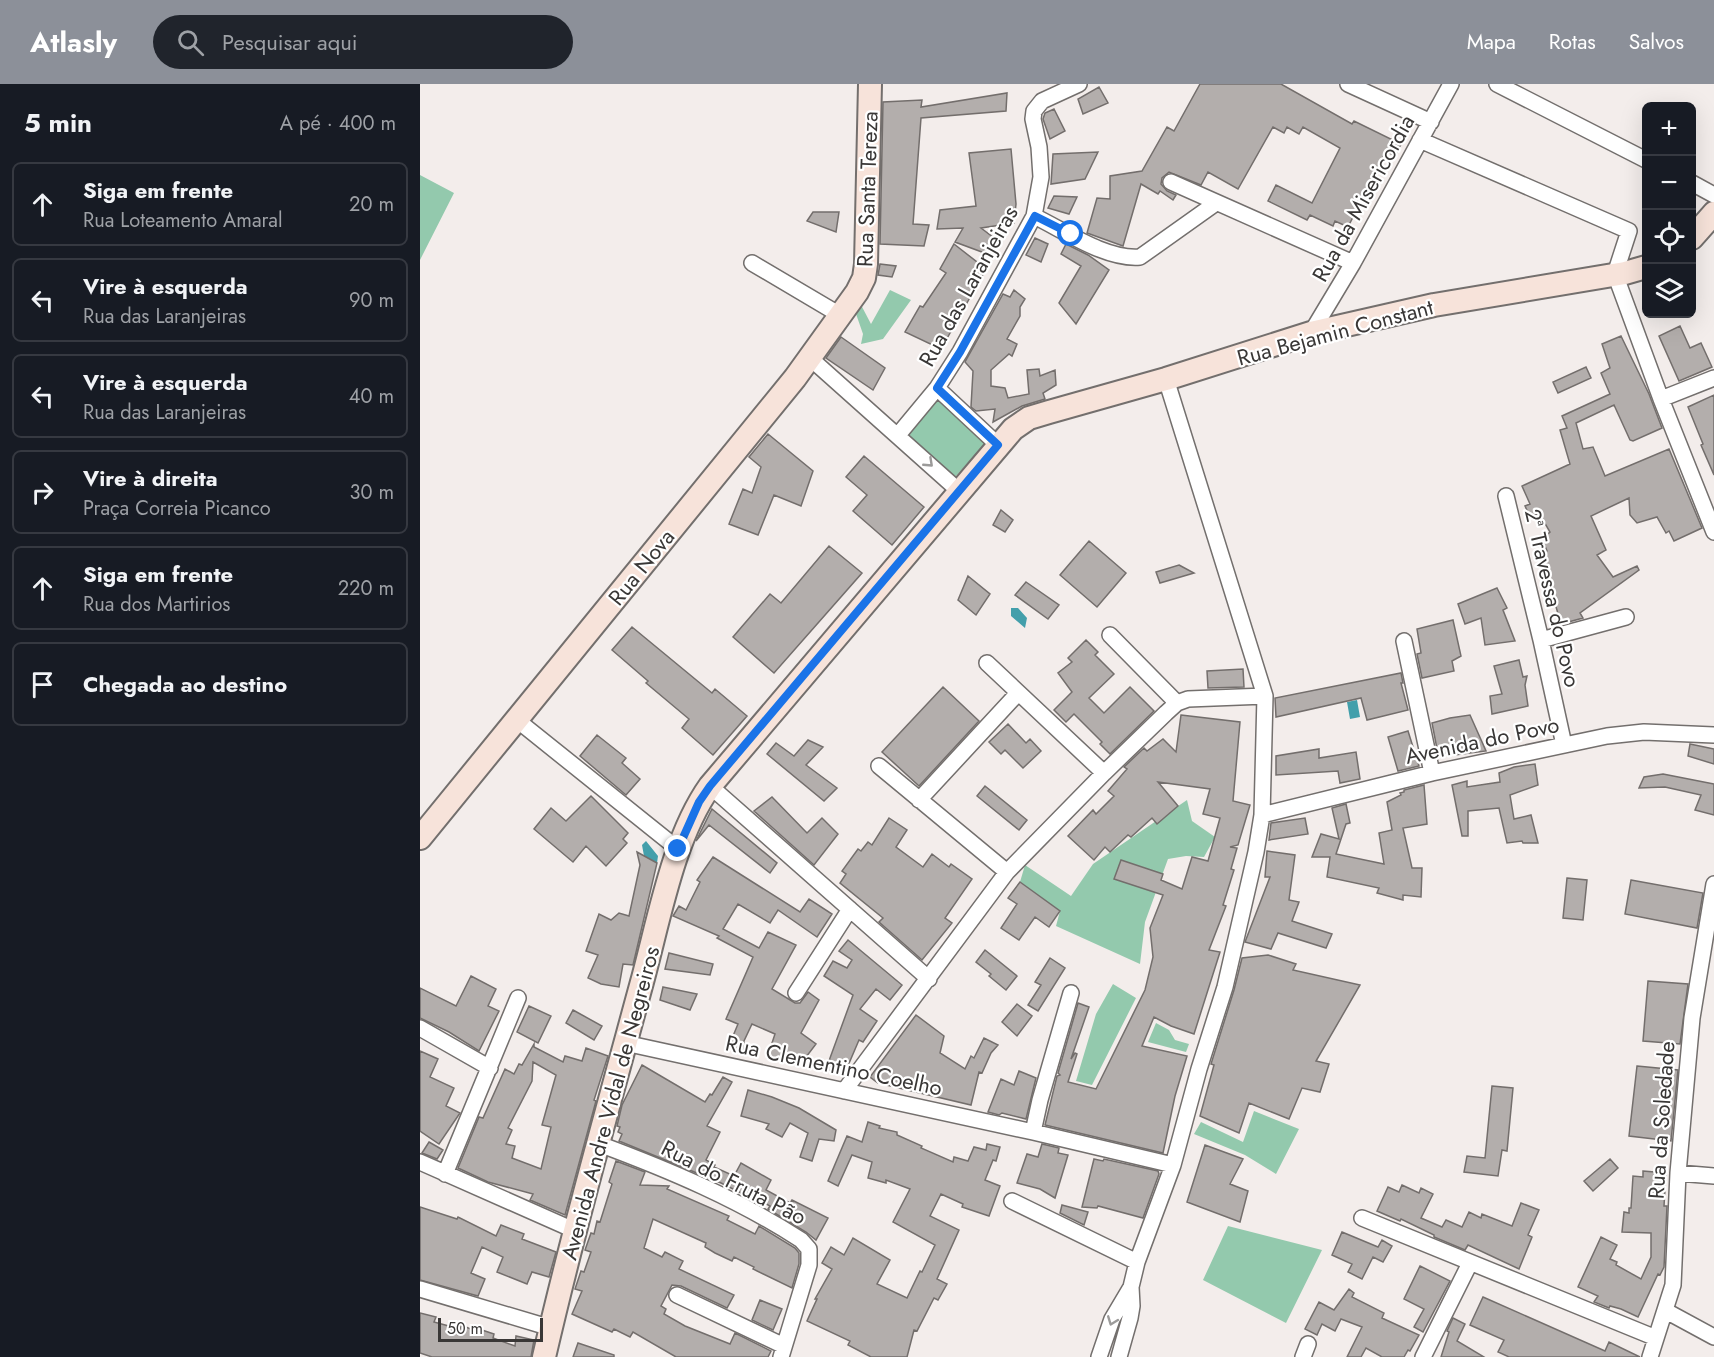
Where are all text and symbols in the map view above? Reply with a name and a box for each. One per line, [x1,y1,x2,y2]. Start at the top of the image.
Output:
search box [153,15,573,69]
text: Atlasly [30,22,117,63]
icon: search [174,26,207,59]
text: Pesquisar aqui [222,26,357,58]
text: Mapa [1467,27,1516,57]
text: Rotas [1549,27,1596,57]
text: Salvos [1629,27,1684,57]
map controls [1642,102,1696,318]
button: + [1642,102,1696,156]
text: 5 min [24,104,92,142]
text: A pé · 400 m [280,109,396,138]
street label: Rua da Misericordia [1304,109,1422,287]
street label: Rua Santa Tereza [848,110,886,268]
button: − [1642,156,1696,210]
text: Siga em frente [83,174,233,206]
icon: ahead [26,188,59,221]
text: 20 m [349,190,394,219]
street label: Rua das Laranjeiras [911,200,1026,372]
text: Rua Loteamento Amaral [83,206,283,235]
button: locate [1642,210,1696,264]
route start [1057,220,1083,246]
button: layers [1642,264,1696,318]
text: Vire à esquerda [83,270,248,302]
icon: left [26,284,59,317]
text: 90 m [349,286,394,315]
street label: Rua Bejamin Constant [1233,290,1437,374]
text: Rua das Laranjeiras [83,302,246,331]
text: Vire à esquerda [83,366,248,398]
icon: left [26,380,59,413]
text: 40 m [349,382,394,411]
text: Rua das Laranjeiras [83,398,246,427]
one-way arrow [922,456,932,467]
text: Vire à direita [83,462,218,494]
icon: right [26,476,59,509]
text: 30 m [349,478,394,507]
text: Praça Correia Picanco [83,494,271,523]
street label: 2ª Travessa do Povo [1517,506,1589,690]
street label: Rua Nova [600,522,682,612]
text: Siga em frente [83,558,233,590]
icon: ahead [26,572,59,605]
text: 220 m [338,574,394,603]
text: Rua dos Martirios [83,590,230,619]
icon: arrive [26,668,59,701]
text: Chegada ao destino [83,668,287,700]
street label: Avenida do Povo [1402,708,1562,772]
route end [664,835,690,861]
street label: Avenida Andre Vidal de Negreiros [553,942,667,1263]
street label: Rua Clementino Coelho [723,1026,945,1104]
street label: Rua da Soledade [1640,1040,1682,1200]
street label: Rua do Fruta Pão [656,1132,812,1232]
scale bar [438,1315,543,1342]
one-way arrow [1107,1315,1119,1326]
text: 50 m [447,1317,483,1340]

